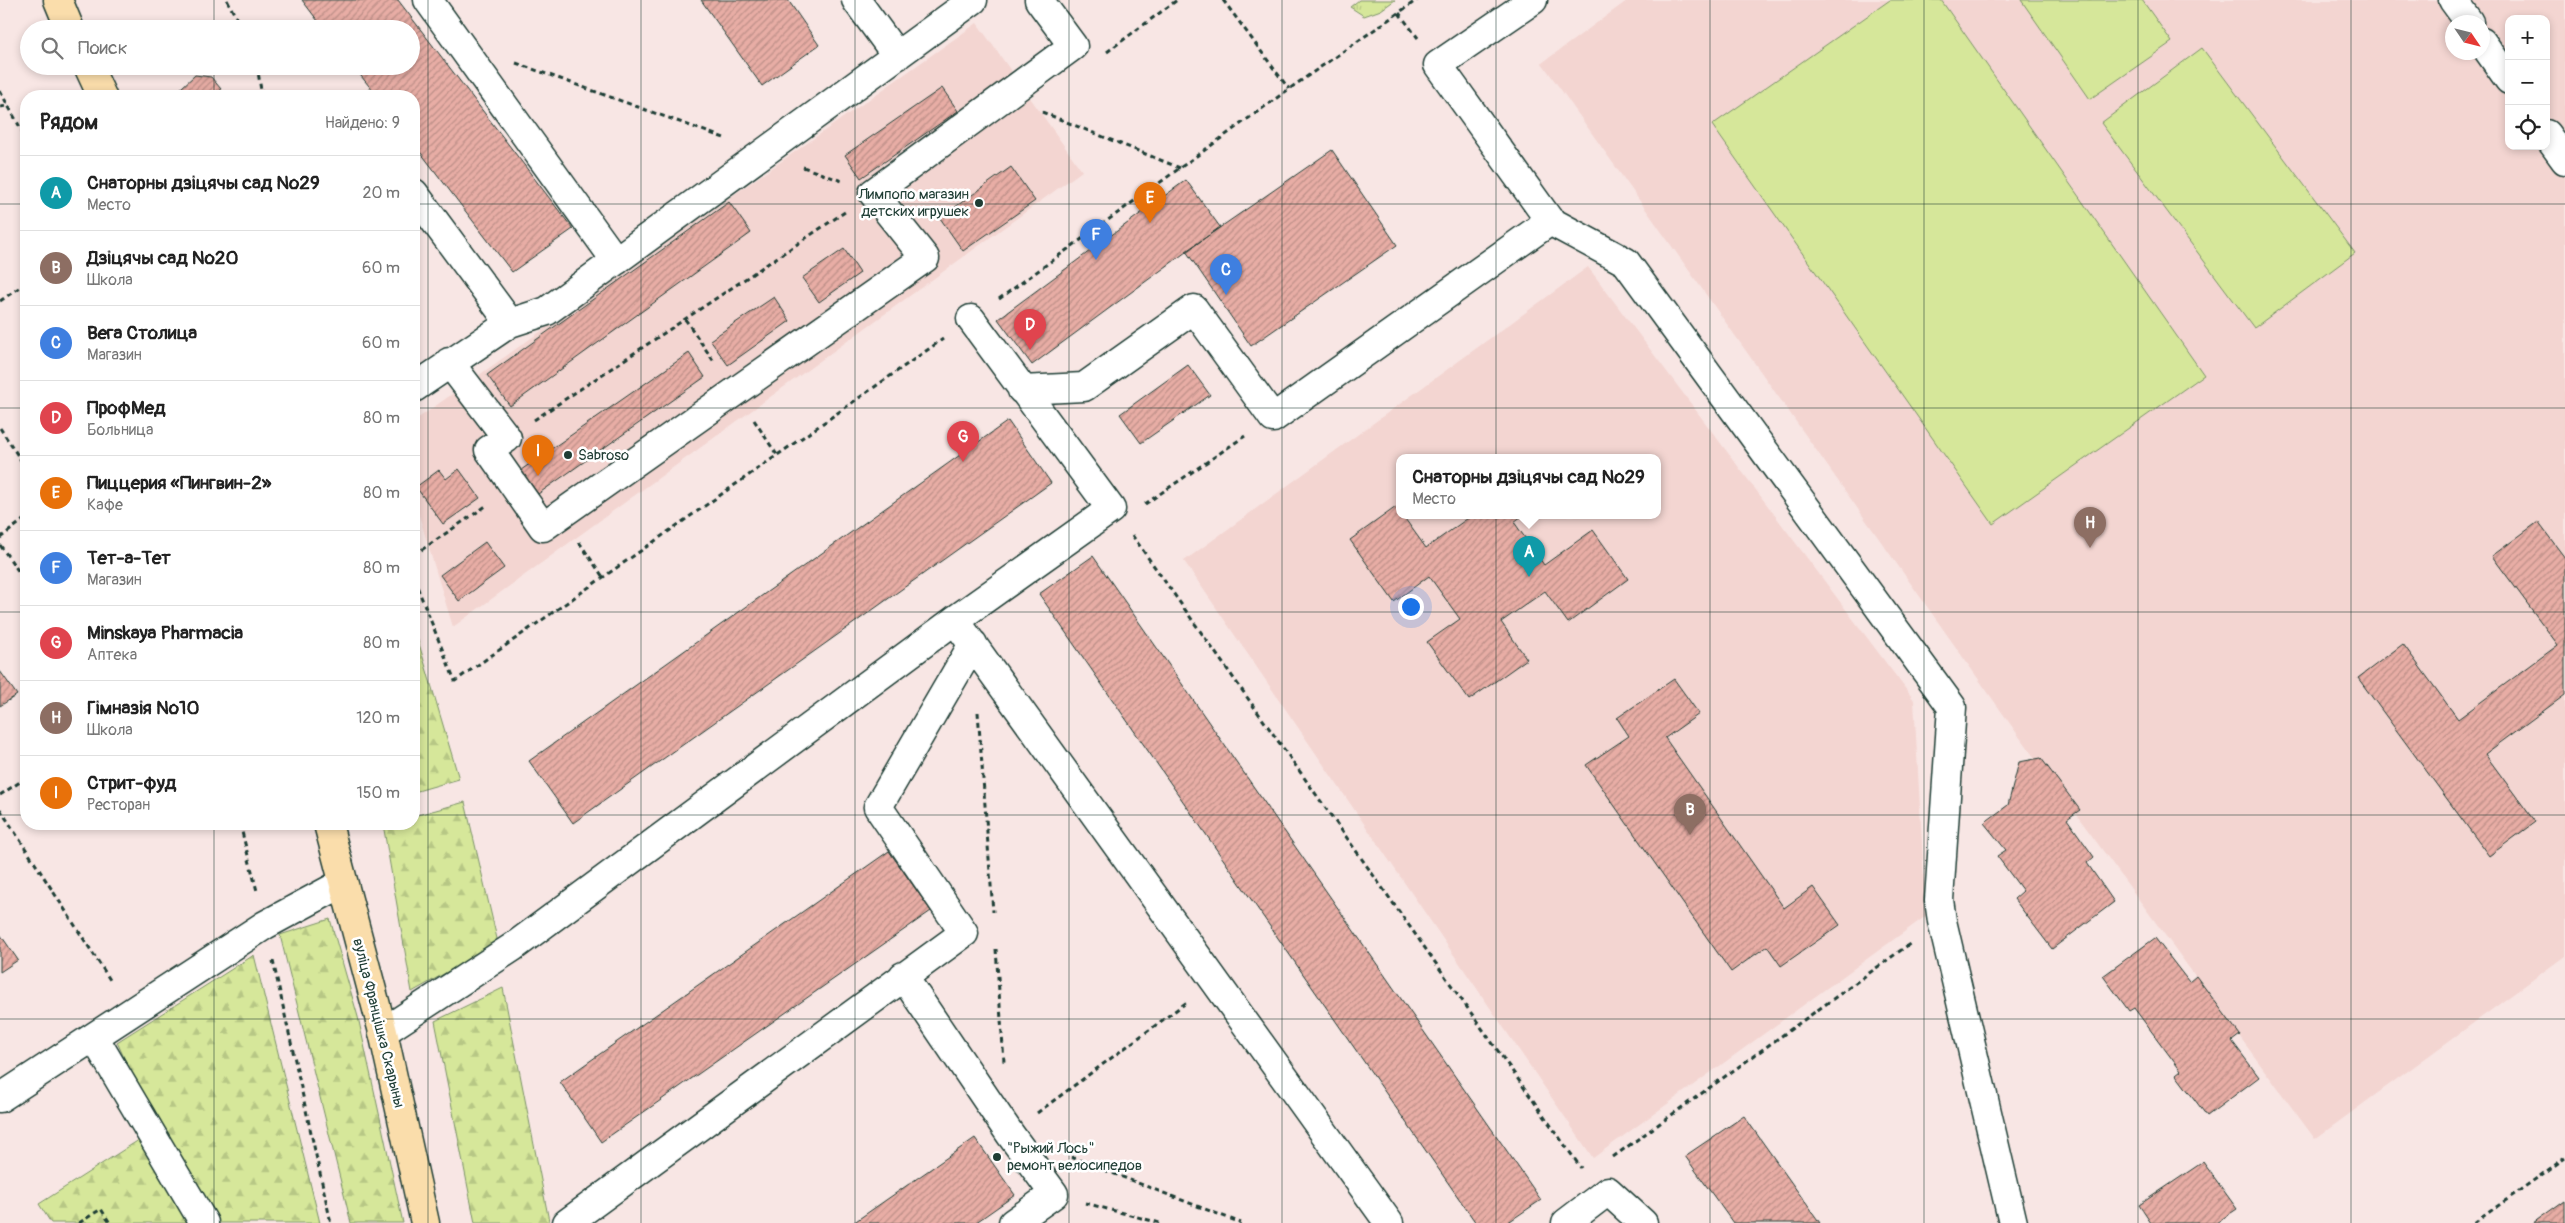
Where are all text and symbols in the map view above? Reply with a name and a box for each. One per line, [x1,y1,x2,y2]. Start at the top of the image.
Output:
north arrow [2445,15,2490,60]
map controls [2505,15,2550,150]
button: + [2505,15,2550,60]
search box [20,20,420,75]
icon: search [38,34,66,62]
text: Поиск [78,36,128,60]
button: − [2505,60,2550,105]
button: locate [2505,105,2550,150]
text: Рядом [40,109,98,136]
text: Найдено: 9 [325,113,400,133]
text: Снаторны дзіцячы сад №29 [87,171,320,195]
pin: E [1134,182,1166,223]
text: A [51,183,61,203]
text: 20 m [362,183,400,203]
place label: Лимпопо магазин детских игрушек [857,185,969,221]
text: Место [87,195,131,215]
marker: Лимпопо магазин детских игрушек [973,197,985,209]
pin: F [1080,219,1112,260]
text: Дзіцячы сад №20 [87,246,238,270]
pin: C [1210,254,1242,295]
text: B [51,258,61,278]
text: 60 m [362,258,400,278]
text: Школа [87,270,133,290]
pin: D [1014,309,1046,350]
text: Вега Столица [87,321,197,345]
text: C [51,333,61,353]
text: 60 m [362,333,400,353]
text: Магазин [87,345,142,365]
text: ПрофМед [87,396,165,420]
text: D [51,408,61,428]
text: 80 m [363,408,400,428]
text: Больница [87,420,154,440]
pin: G [947,421,979,462]
pin: I [522,435,554,476]
place label: Sabroso [578,446,629,465]
marker: Sabroso [562,449,574,461]
popup [1396,454,1661,519]
text: Снаторны дзіцячы сад №29 [1412,465,1645,489]
text: Пиццерия «Пингвин-2» [87,471,271,495]
text: E [52,483,60,503]
text: 80 m [363,483,400,503]
text: Место [1412,489,1456,509]
text: Кафе [87,495,123,515]
pin: H [2074,507,2106,548]
pin: A [1513,536,1545,577]
text: Тет-а-Тет [87,546,171,570]
text: F [51,558,61,578]
text: 80 m [363,558,400,578]
text: Магазин [87,570,142,590]
your location [1398,594,1424,620]
text: Minskaya Pharmacia [87,621,243,645]
text: G [51,633,61,653]
text: 80 m [363,633,400,653]
text: Аптека [87,645,137,665]
text: Гімназія №10 [87,696,199,720]
text: H [51,708,61,728]
text: 120 m [356,708,400,728]
text: Школа [87,720,133,740]
text: Стрит-фуд [87,771,176,795]
text: I [54,783,58,803]
text: 150 m [356,783,400,803]
pin: B [1674,794,1706,835]
text: Ресторан [87,795,150,815]
street label: вуліца Францішка Скарыны [348,936,409,1110]
place label: "Рыжий Лось" ремонт велосипедов [1007,1139,1142,1175]
marker: "Рыжий Лось" ремонт велосипедов [991,1151,1003,1163]

